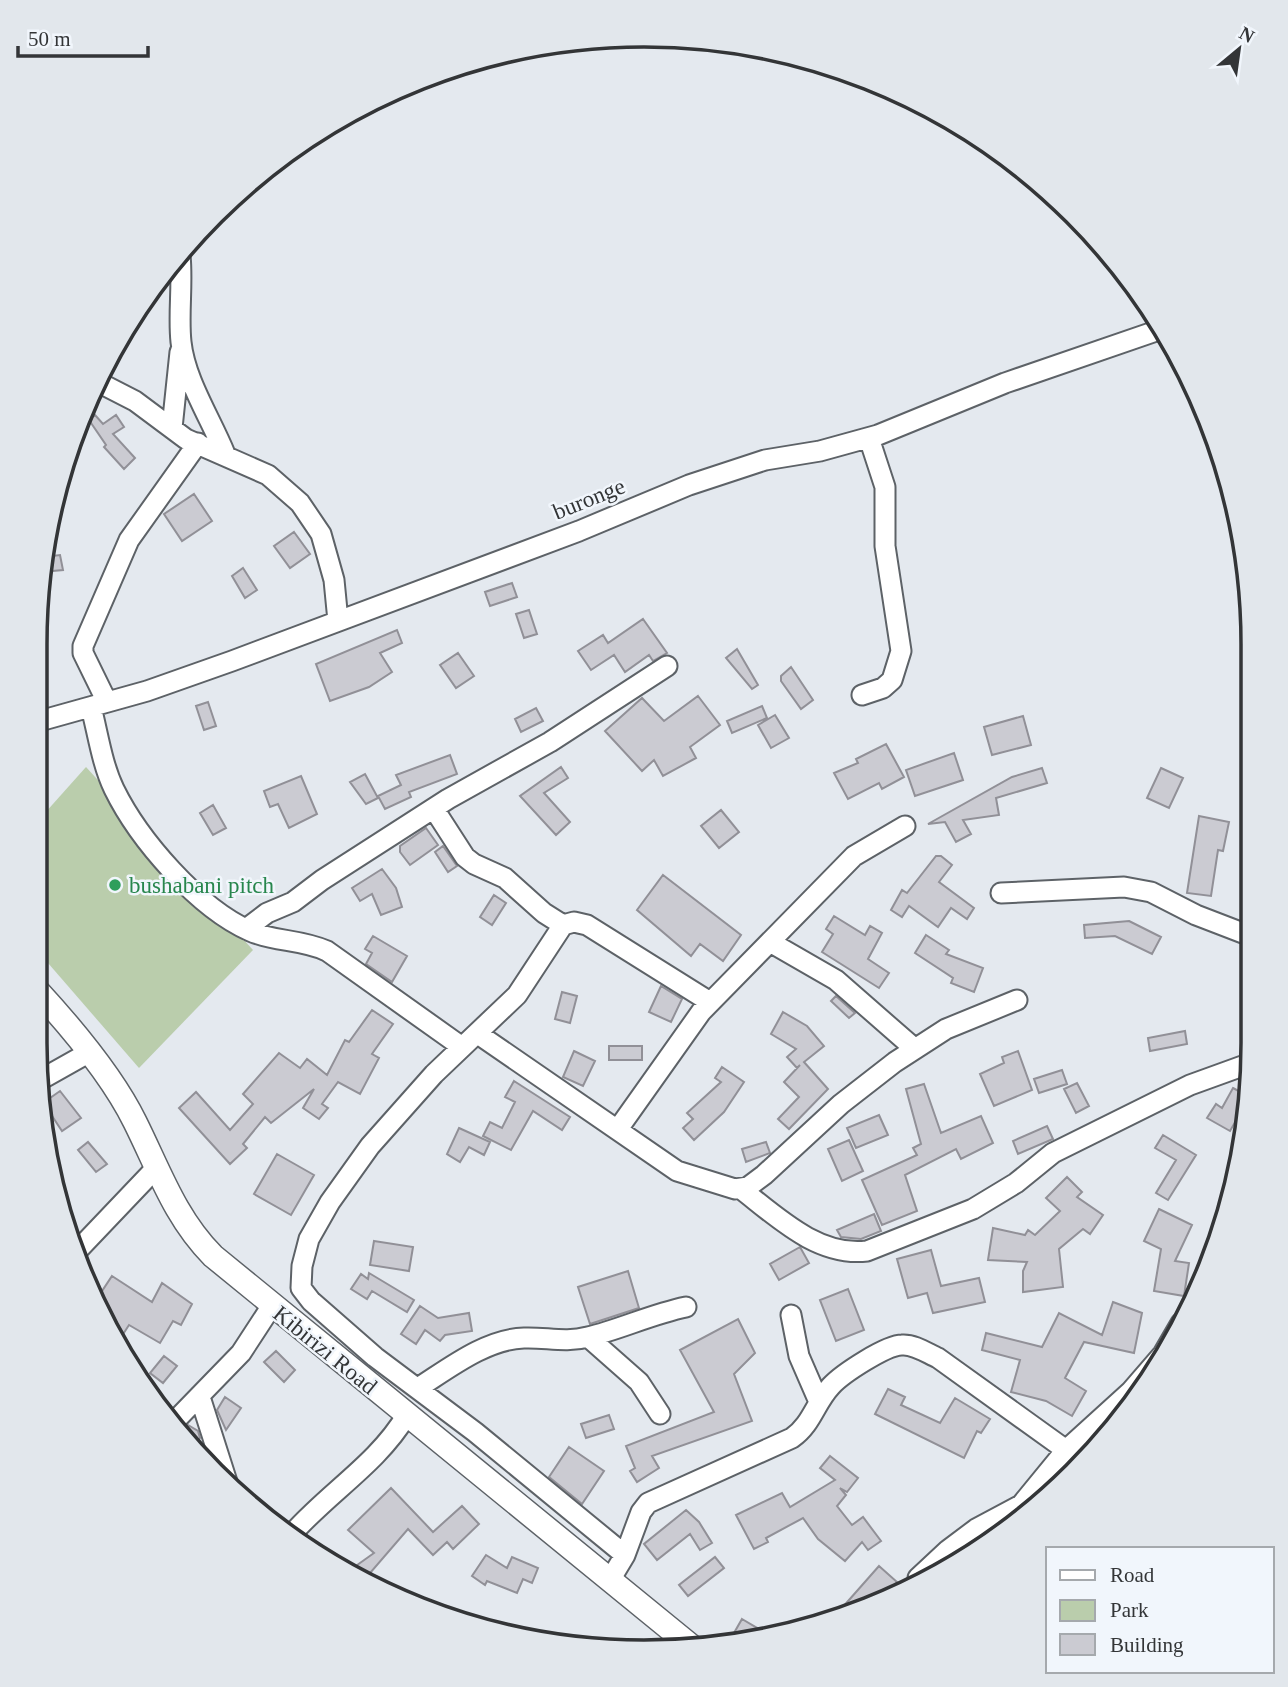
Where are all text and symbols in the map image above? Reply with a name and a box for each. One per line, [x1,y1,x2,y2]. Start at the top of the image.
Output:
scale bar [18,14,147,58]
north arrow [1204,14,1274,84]
text: N [1236,22,1258,47]
text: 50 m [28,27,71,51]
street label: buronge [549,473,629,525]
place label: bushabani pitch [129,873,274,898]
marker: bushabani pitch [107,877,123,893]
street label: Kibirizi Road [268,1301,382,1400]
legend [1046,1547,1274,1673]
text: Road [1110,1563,1155,1587]
text: Park [1110,1598,1149,1622]
text: Building [1110,1633,1184,1657]

